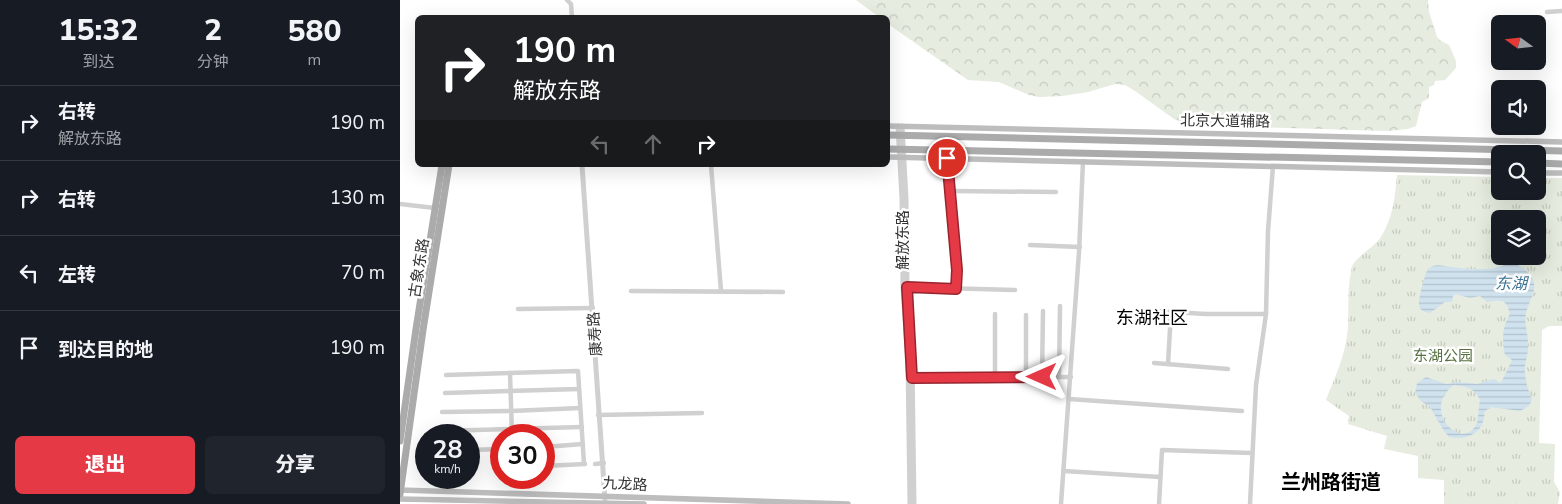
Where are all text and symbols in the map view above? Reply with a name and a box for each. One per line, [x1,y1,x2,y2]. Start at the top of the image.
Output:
text: 15:32 [59,10,138,51]
text: 2 [204,10,222,51]
text: 580 [287,11,341,52]
north arrow [1491,15,1546,70]
map controls [1491,15,1546,265]
text: 190 m [513,27,616,74]
icon: right [430,35,495,100]
text: m [308,49,321,71]
text: 到达 [82,51,114,73]
text: 分钟 [197,51,229,73]
text: 解放东路 [513,76,601,106]
button: sound [1491,80,1546,135]
text: 右转 [58,99,96,125]
icon: right [15,109,43,137]
text: 190 m [330,110,385,136]
street label: 北京大道辅路 [1180,110,1270,132]
text: 解放东路 [58,128,122,150]
icon: left [586,130,614,158]
icon: ahead [639,130,667,158]
icon: right [692,130,720,158]
pin [926,137,968,179]
icon: arrive [933,144,961,172]
button: search [1491,145,1546,200]
icon: right [15,184,43,212]
text: 130 m [330,185,385,211]
text: 右转 [58,187,96,213]
street label: 解放东路 [893,210,913,270]
button: layers [1491,210,1546,265]
street label: 古象东路 [404,237,434,299]
icon: left [15,259,43,287]
text: 70 m [341,260,385,286]
text: 左转 [58,262,96,288]
water label: 东湖 [1495,273,1530,295]
district label: 东湖社区 [1116,306,1188,330]
street label: 康寿路 [583,311,607,357]
icon: arrive [15,334,43,362]
text: 190 m [330,335,385,361]
text: 到达目的地 [58,337,153,363]
park label: 东湖公园 [1413,346,1473,366]
position arrow [1015,350,1067,402]
speed limit sign: 30 [490,424,555,489]
text: 28 [432,433,463,467]
button: 退出 [15,436,195,494]
button: 分享 [205,436,385,494]
text: km/h [434,461,461,477]
district label: 兰州路街道 [1281,469,1381,496]
street label: 九龙路 [602,473,648,495]

